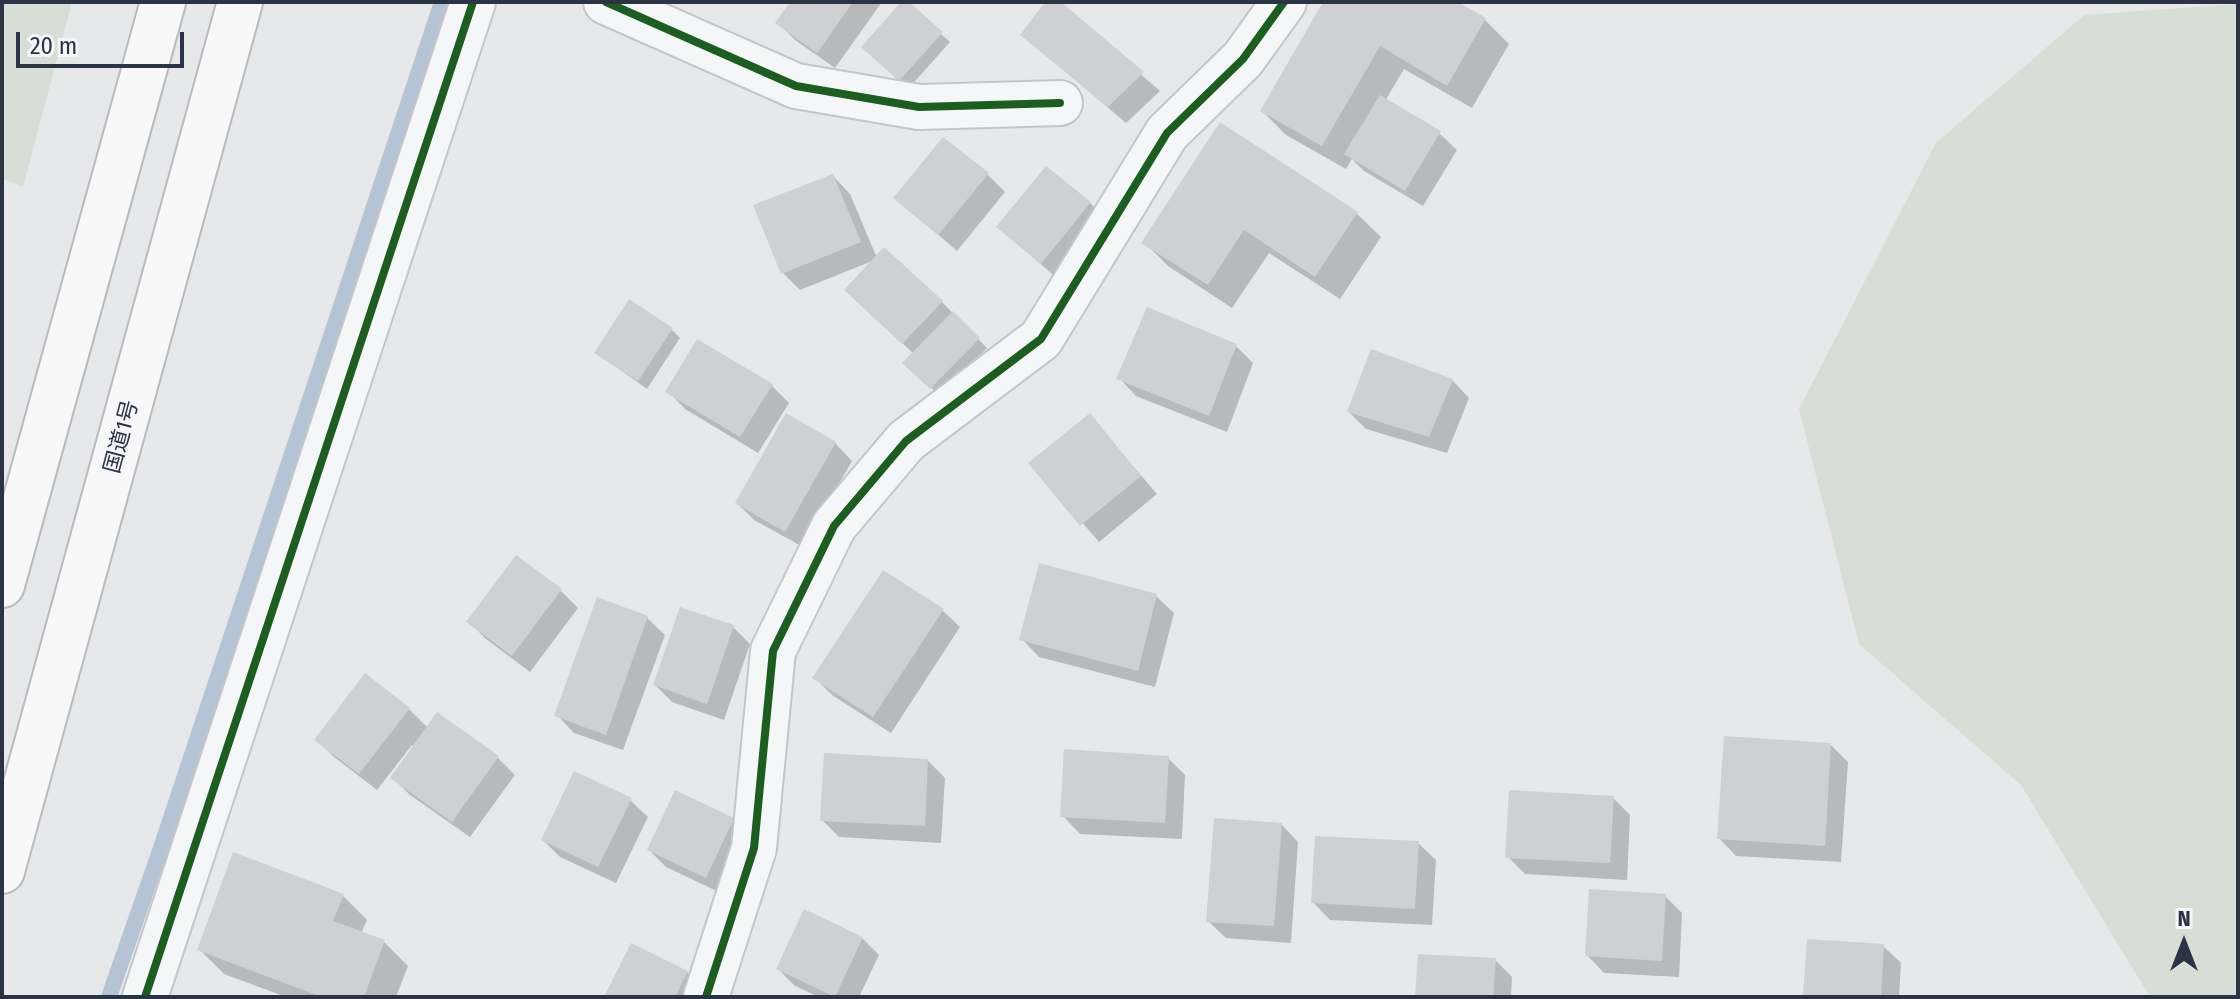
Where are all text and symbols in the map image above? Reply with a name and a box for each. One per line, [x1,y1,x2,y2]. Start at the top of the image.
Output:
scale bar [20,16,188,66]
text: 20 m [30,32,77,60]
street label: 国道1号 [100,398,144,476]
north arrow [2144,903,2224,983]
text: N [2177,905,2191,932]

